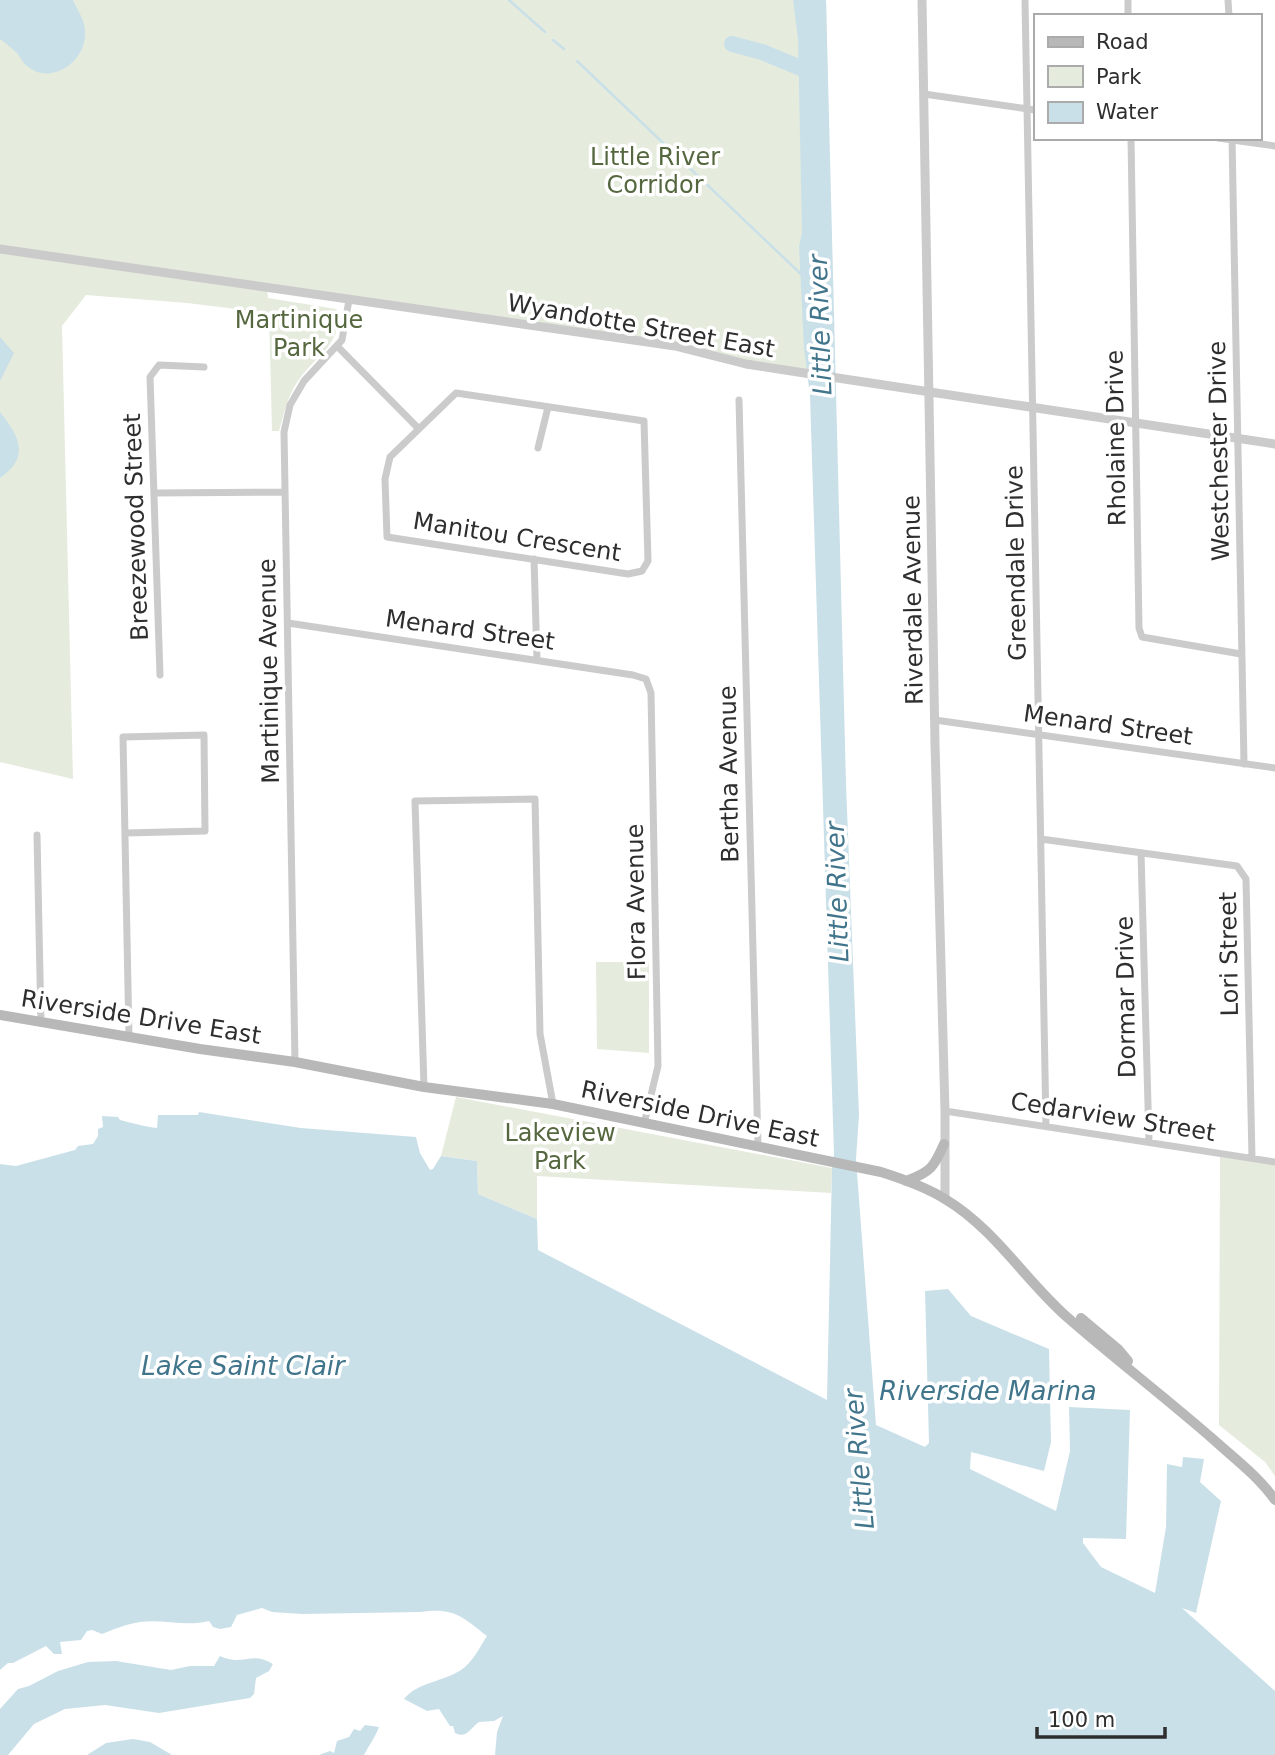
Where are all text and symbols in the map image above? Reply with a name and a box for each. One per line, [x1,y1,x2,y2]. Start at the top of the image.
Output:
legend [1034,14,1261,140]
text: Road [1096,30,1149,54]
text: Park [1096,65,1142,89]
text: Water [1096,100,1158,124]
park label: Little River Corridor [590,143,720,199]
water label: Little River [802,252,837,396]
street label: Wyandotte Street East [505,289,777,363]
park label: Martinique Park [235,306,363,362]
street label: Westchester Drive [1203,341,1235,561]
street label: Rholaine Drive [1100,350,1132,526]
street label: Breezewood Street [118,413,154,641]
street label: Greendale Drive [1000,465,1032,661]
street label: Riverdale Avenue [897,495,929,705]
street label: Manitou Crescent [411,507,623,567]
street label: Martinique Avenue [253,558,285,784]
street label: Menard Street [384,604,556,656]
street label: Bertha Avenue [713,685,745,863]
street label: Menard Street [1022,699,1194,751]
water label: Little River [819,819,854,963]
street label: Flora Avenue [621,824,651,980]
street label: Lori Street [1214,891,1244,1017]
street label: Dormar Drive [1111,916,1141,1078]
street label: Riverside Drive East [19,984,263,1050]
street label: Riverside Drive East [579,1075,821,1153]
street label: Cedarview Street [1009,1087,1217,1147]
park label: Lakeview Park [504,1119,616,1175]
water label: Lake Saint Clair [141,1351,347,1381]
water label: Riverside Marina [879,1376,1097,1406]
water label: Little River [838,1385,880,1531]
scale bar [1037,1696,1165,1740]
text: 100 m [1048,1708,1115,1732]

